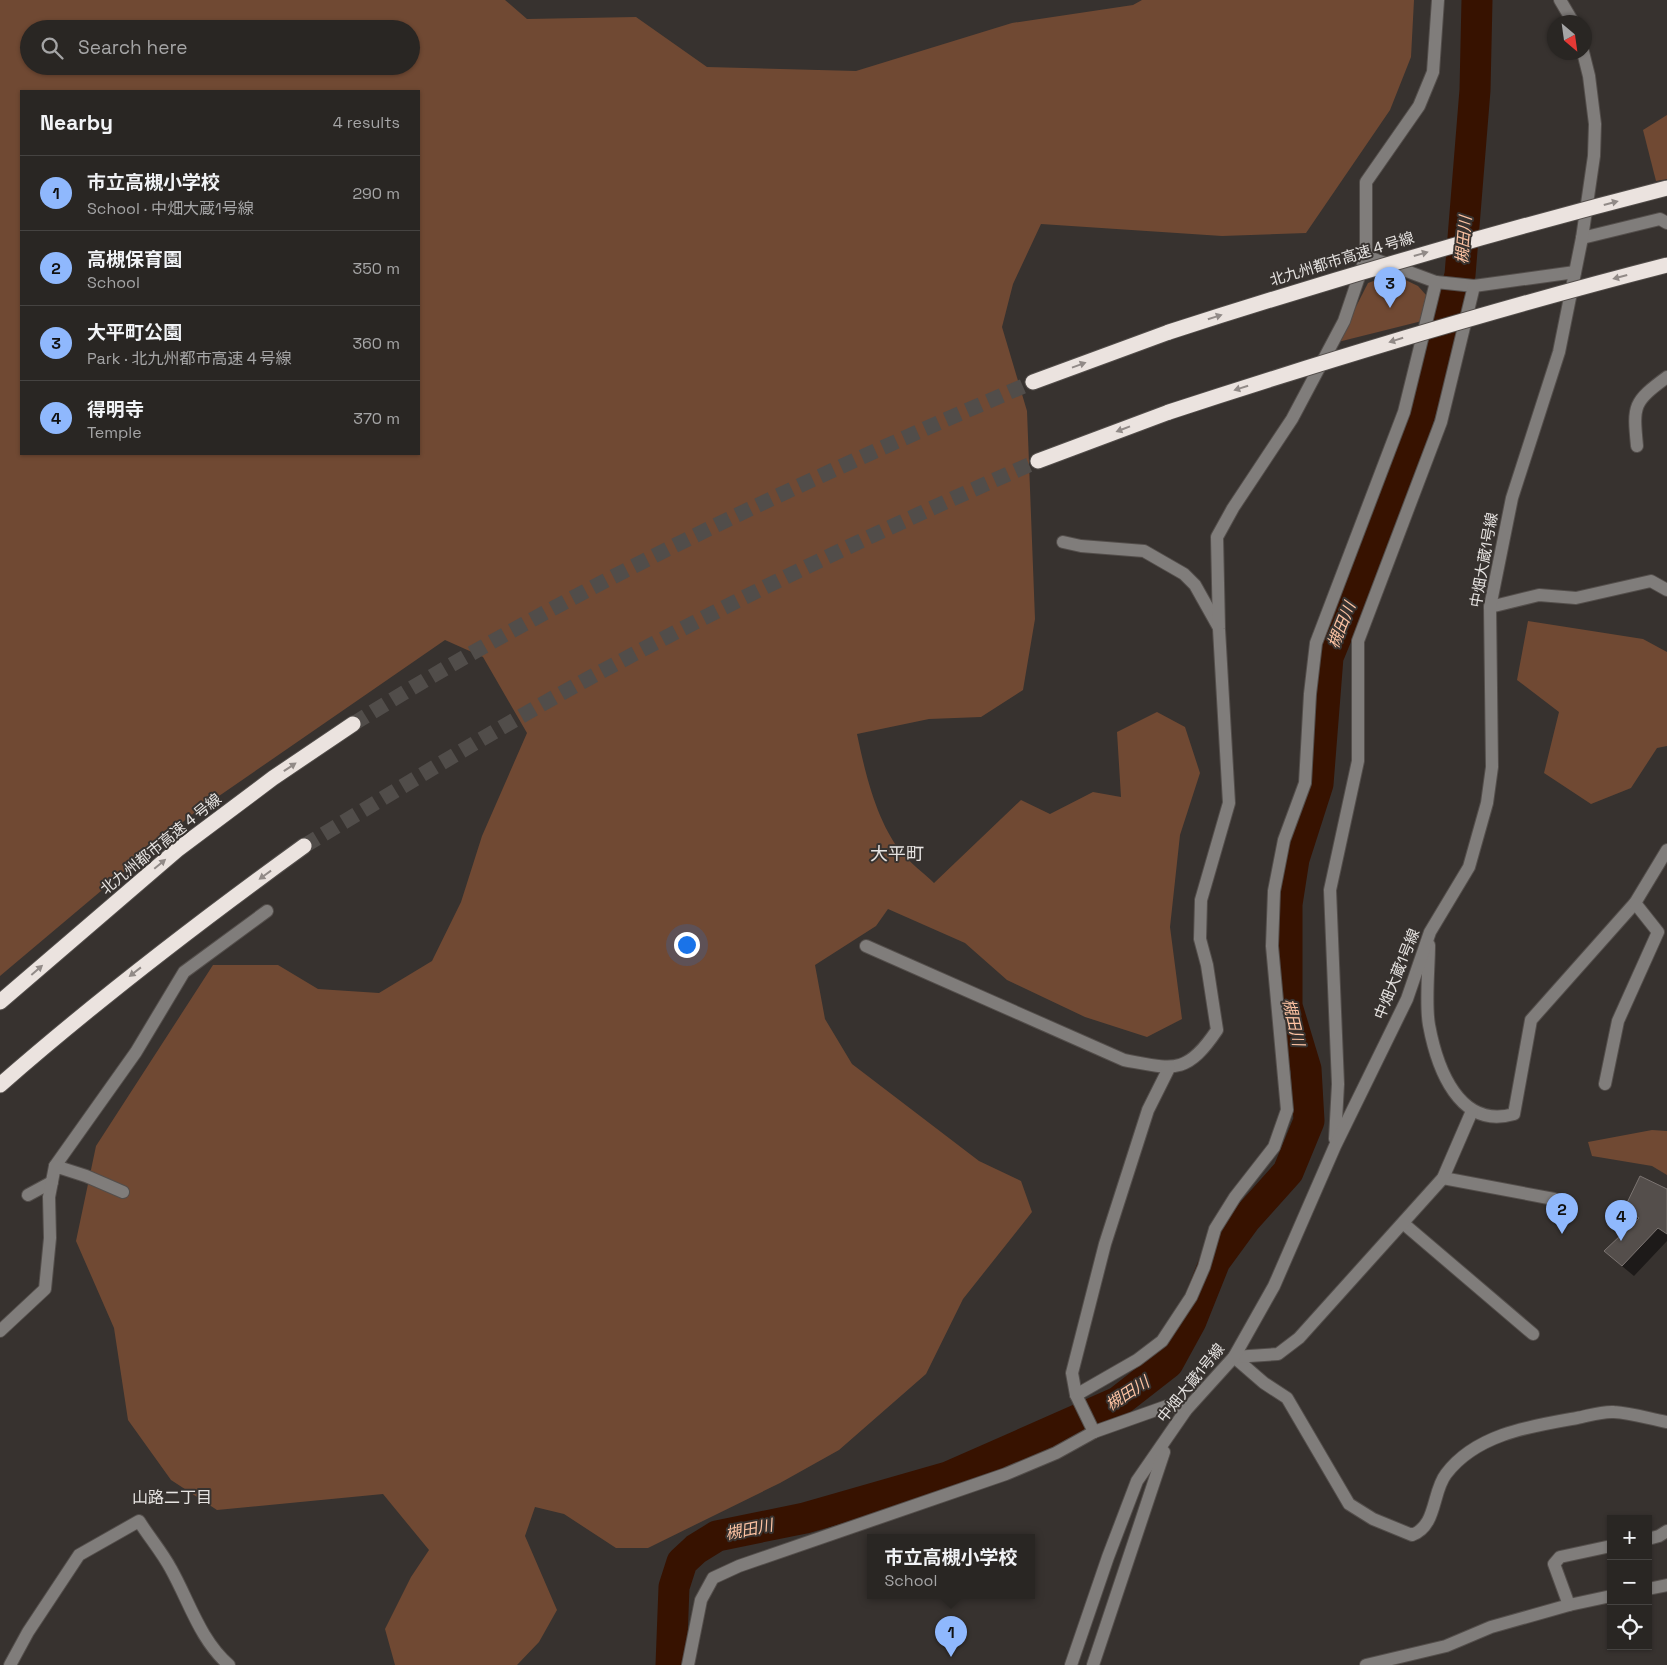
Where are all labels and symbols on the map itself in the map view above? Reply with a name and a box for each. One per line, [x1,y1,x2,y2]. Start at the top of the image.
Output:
north arrow [1547,15,1592,60]
one-way arrow [1604,198,1619,206]
water label: 槻田川 [1451,213,1476,265]
street label: 北九州都市高速４号線 [1267,228,1416,290]
one-way arrow [1413,250,1428,258]
pin: 3 [1374,267,1406,308]
one-way arrow [1612,274,1627,282]
one-way arrow [1208,313,1223,321]
one-way arrow [1388,336,1403,344]
one-way arrow [1072,361,1087,369]
one-way arrow [1233,385,1248,393]
one-way arrow [1115,425,1130,433]
street label: 中畑大蔵1号線 [1466,511,1501,609]
water label: 槻田川 [1323,597,1361,651]
one-way arrow [283,762,297,771]
street label: 北九州都市高速４号線 [96,789,225,898]
district label: 大平町 [870,842,924,865]
one-way arrow [154,859,167,870]
one-way arrow [258,870,272,880]
street label: 中畑大蔵1号線 [1370,926,1423,1022]
your location [674,932,700,958]
one-way arrow [30,964,43,975]
one-way arrow [129,967,142,978]
water label: 槻田川 [1278,996,1310,1050]
pin: 2 [1546,1193,1578,1234]
pin: 4 [1605,1200,1637,1241]
street label: 中畑大蔵1号線 [1153,1339,1228,1426]
water label: 槻田川 [1101,1370,1155,1415]
district label: 山路二丁目 [132,1487,212,1508]
water label: 槻田川 [724,1514,777,1544]
pin: 1 [935,1616,967,1657]

